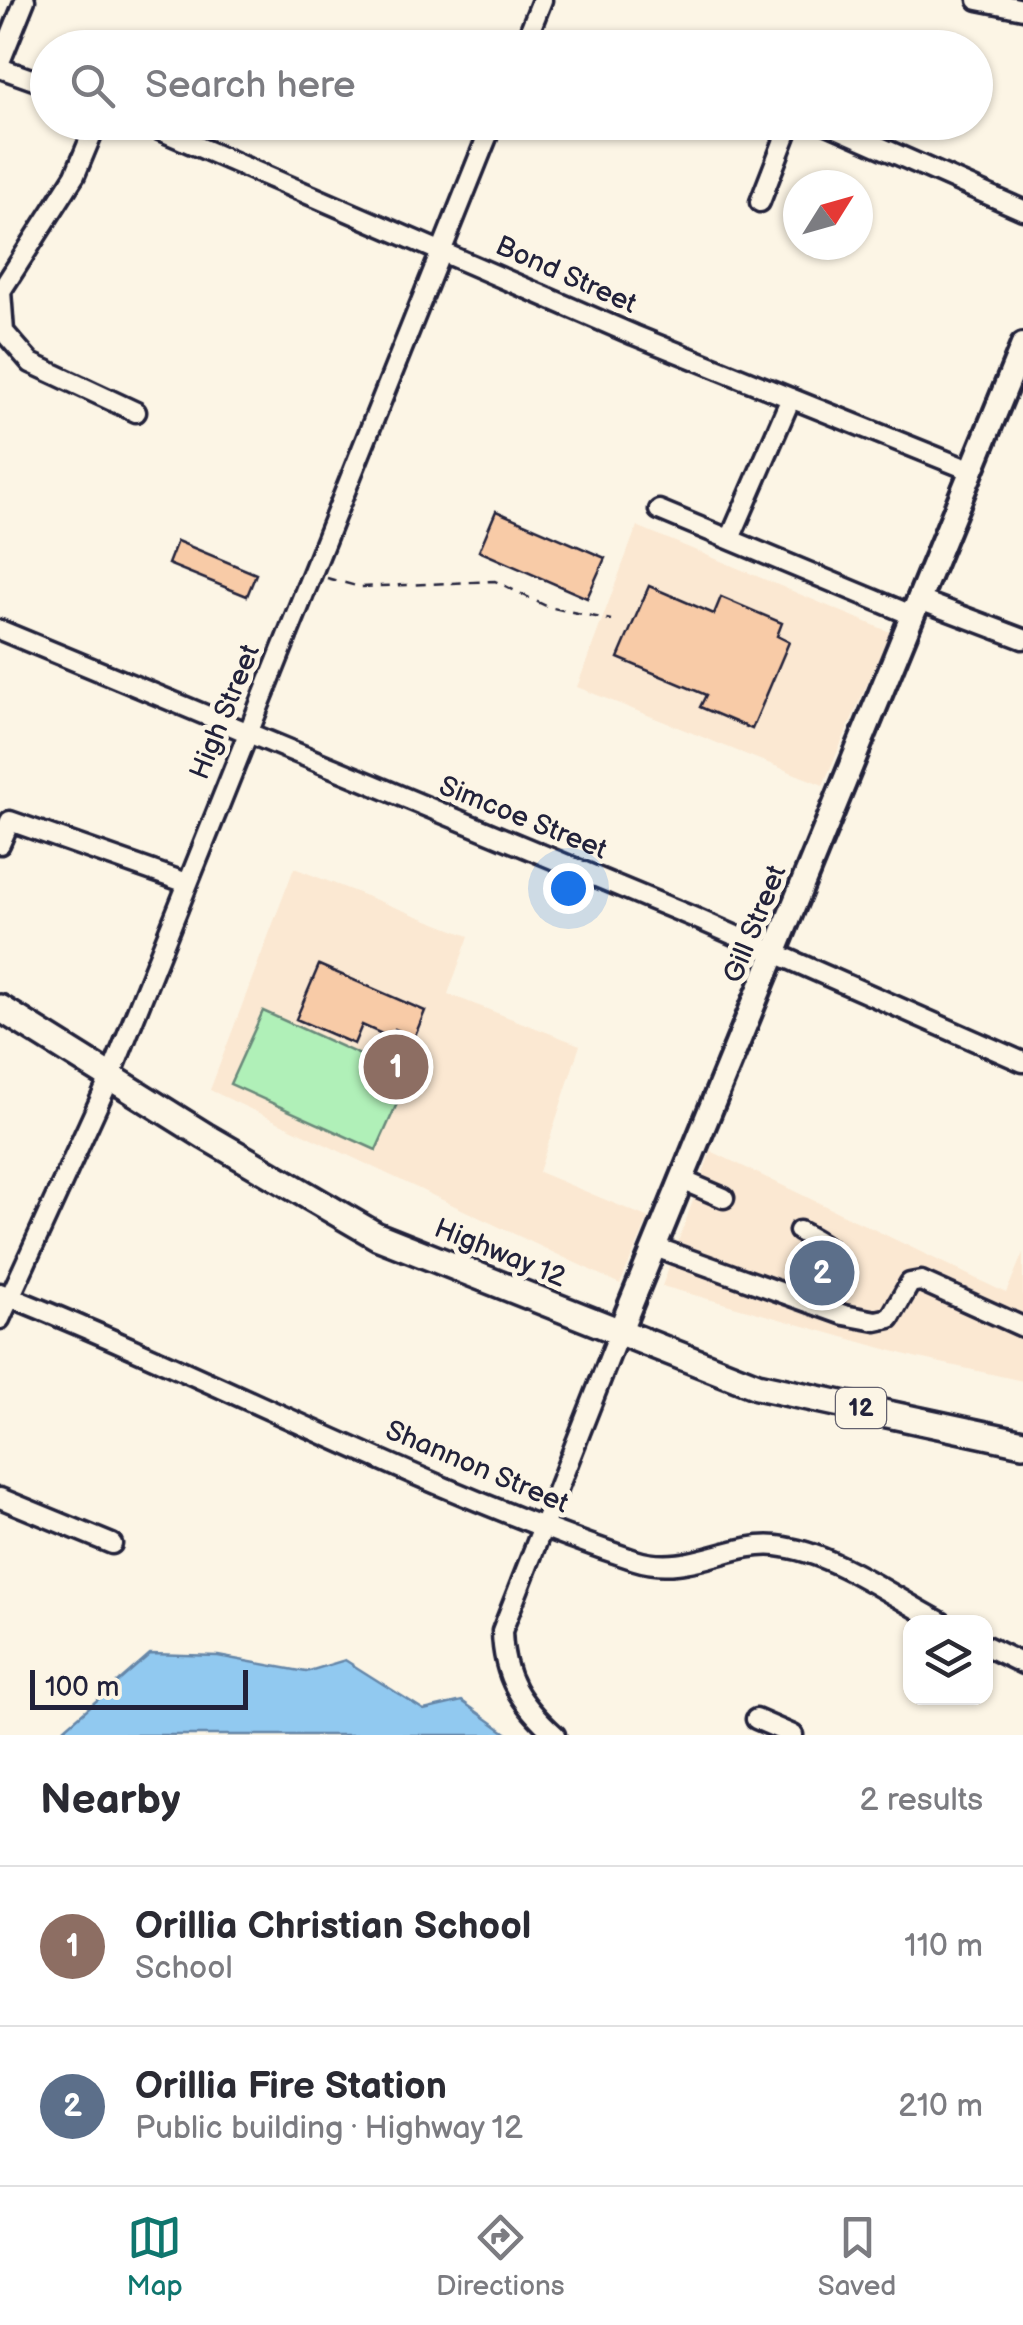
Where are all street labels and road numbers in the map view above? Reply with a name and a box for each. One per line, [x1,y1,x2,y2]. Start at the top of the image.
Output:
street label: Bond Street [490,229,642,321]
street label: High Street [183,639,267,784]
street label: Simcoe Street [434,769,612,867]
street label: Gill Street [716,860,794,988]
street label: Highway 12 [430,1212,571,1294]
road number: 12 [836,1388,886,1428]
street label: Shannon Street [381,1414,574,1521]

